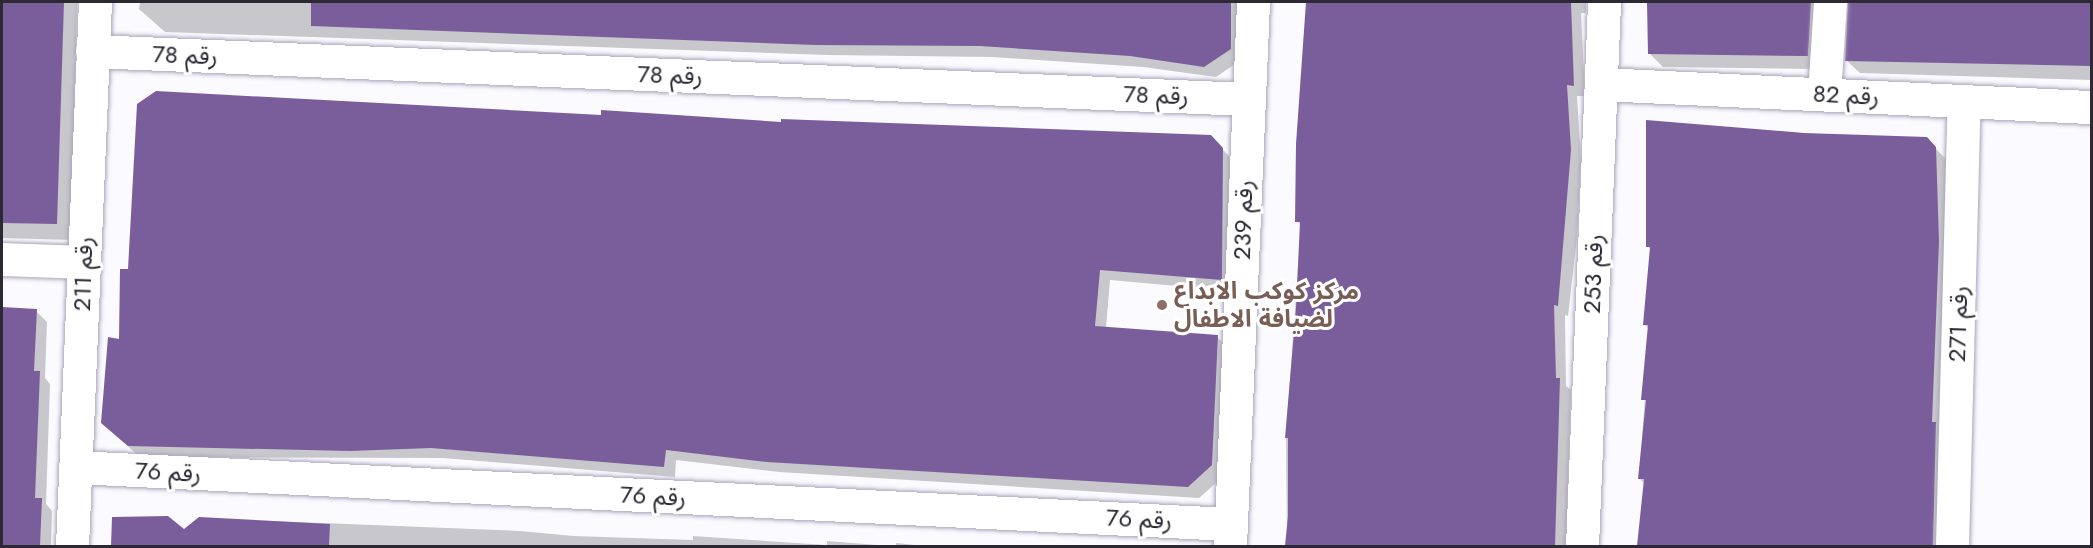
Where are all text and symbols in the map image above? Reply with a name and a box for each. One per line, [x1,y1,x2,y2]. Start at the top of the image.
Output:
street label: رقم 78 [152,39,218,71]
street label: رقم 78 [637,59,703,91]
street label: رقم 78 [1123,79,1189,111]
street label: رقم 82 [1812,79,1880,111]
street label: رقم 239 [1227,179,1259,261]
street label: رقم 253 [1577,234,1609,314]
street label: رقم 211 [67,236,99,312]
place label: مركز كوكب الابداع لضيافة الاطفال [1174,277,1359,333]
street label: رقم 271 [1942,285,1974,363]
marker: مركز كوكب الابداع لضيافة الاطفال [1155,298,1169,312]
street label: رقم 76 [134,456,202,488]
street label: رقم 76 [619,480,687,512]
street label: رقم 76 [1105,503,1173,535]

